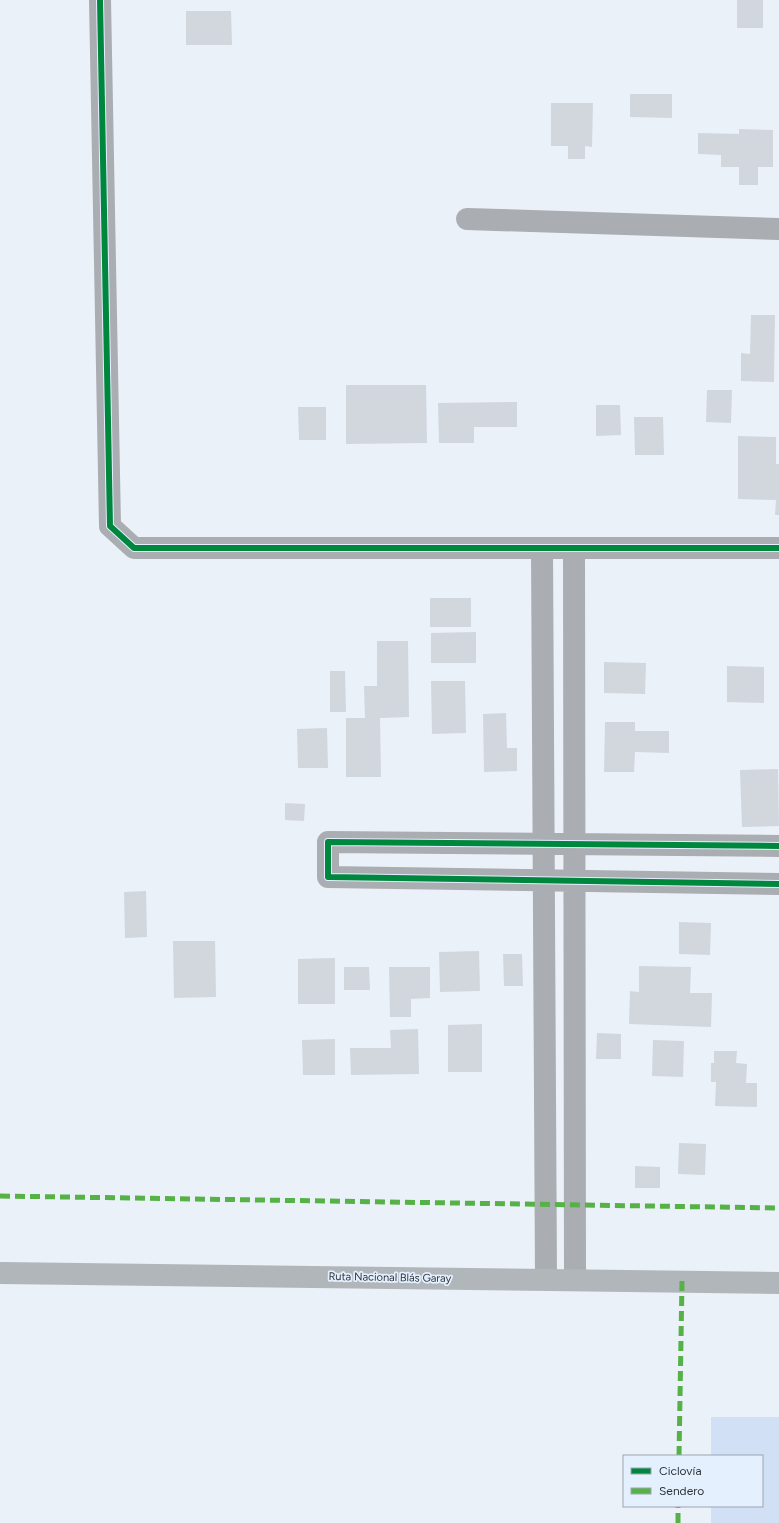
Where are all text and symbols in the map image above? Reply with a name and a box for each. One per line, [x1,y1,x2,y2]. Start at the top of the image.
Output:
street label: Ruta Nacional Blás Garay [328,1270,452,1285]
legend [623,1455,763,1507]
text: Ciclovía [659,1464,702,1478]
text: Sendero [659,1484,704,1498]

